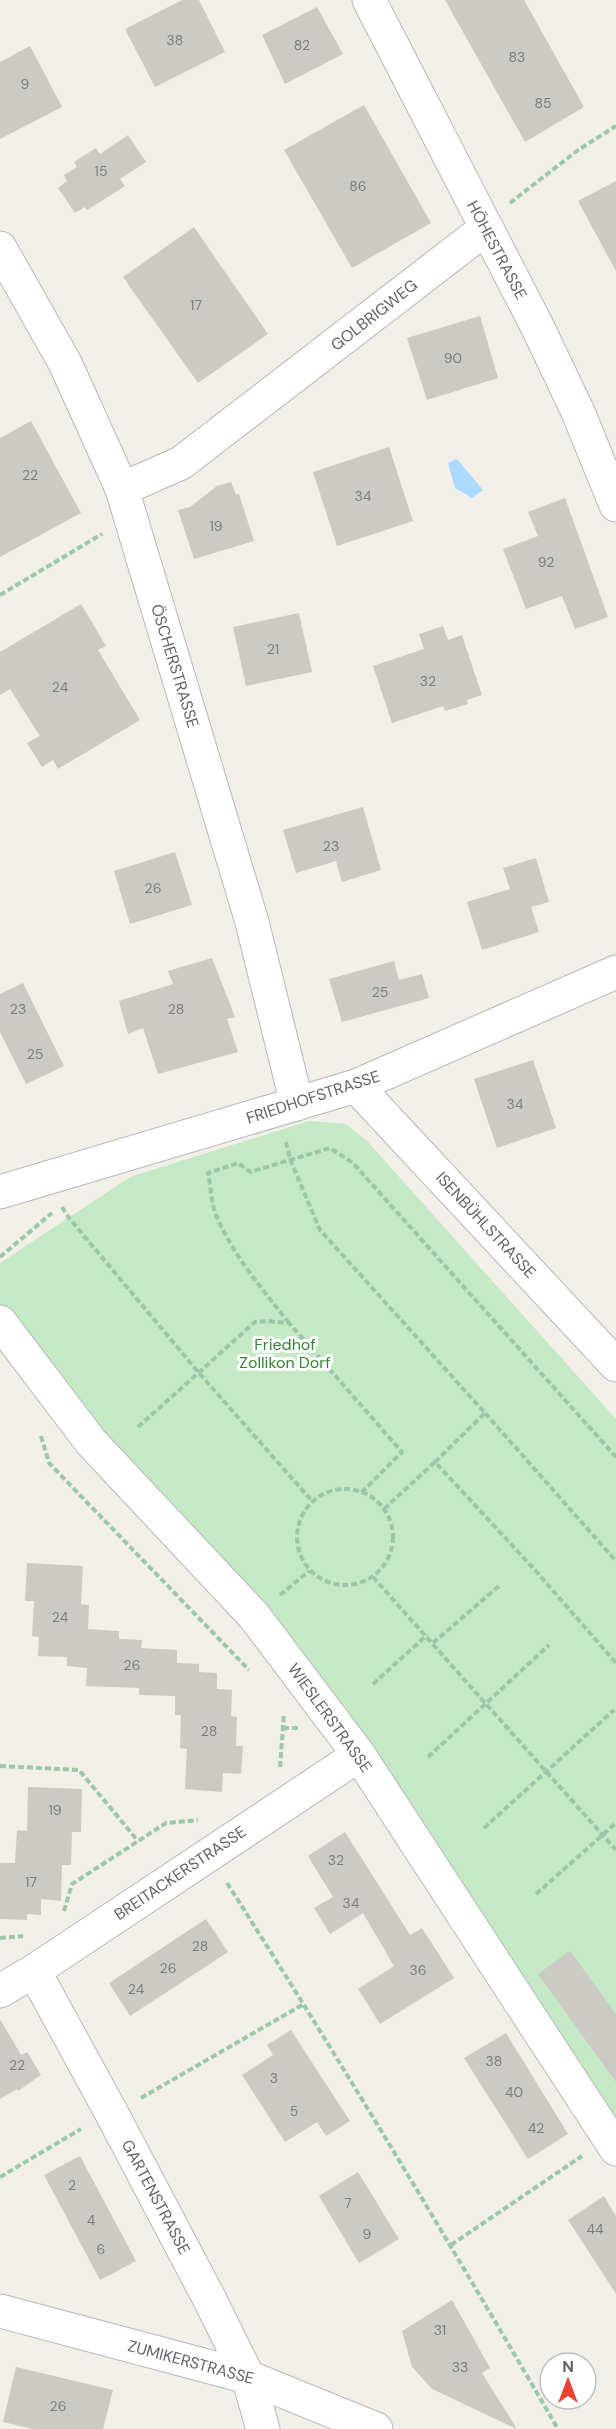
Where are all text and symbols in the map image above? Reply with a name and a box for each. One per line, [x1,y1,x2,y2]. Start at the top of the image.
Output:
house number: 38 [167,31,183,49]
house number: 82 [294,36,310,54]
house number: 83 [509,48,525,66]
house number: 9 [21,75,30,93]
house number: 85 [534,94,552,112]
house number: 15 [95,162,107,180]
house number: 86 [349,177,367,195]
street label: HÖHESTRASSE [462,197,532,303]
street label: GOLBRIGWEG [326,275,422,355]
house number: 17 [190,296,202,314]
house number: 90 [444,349,462,367]
house number: 22 [22,466,38,484]
house number: 34 [355,487,372,505]
house number: 19 [209,517,223,535]
house number: 92 [538,553,554,571]
street label: ÖSCHERSTRASSE [146,602,204,730]
house number: 21 [267,640,279,658]
house number: 32 [420,672,436,690]
house number: 24 [52,678,69,696]
house number: 23 [323,837,339,855]
house number: 26 [145,879,161,897]
house number: 25 [372,983,388,1001]
house number: 23 [10,1000,26,1018]
house number: 28 [168,1000,184,1018]
house number: 25 [27,1045,43,1063]
street label: FRIEDHOFSTRASSE [243,1065,383,1129]
house number: 34 [507,1095,524,1113]
street label: ISENBÜHLSTRASSE [431,1167,541,1283]
park label: Friedhof Zollikon Dorf [239,1334,331,1373]
house number: 24 [52,1608,69,1626]
house number: 26 [124,1656,140,1674]
street label: WIESLERSTRASSE [283,1659,377,1777]
house number: 28 [201,1722,217,1740]
house number: 19 [48,1801,62,1819]
street label: BREITACKERSTRASSE [110,1821,250,1925]
house number: 32 [328,1851,344,1869]
house number: 17 [25,1873,37,1891]
house number: 34 [343,1894,360,1912]
house number: 28 [192,1937,208,1955]
house number: 26 [160,1959,176,1977]
house number: 36 [409,1961,427,1979]
house number: 24 [128,1980,145,1998]
house number: 38 [486,2052,502,2070]
house number: 22 [9,2056,25,2074]
house number: 3 [270,2069,278,2087]
house number: 40 [505,2083,523,2101]
house number: 5 [290,2102,298,2120]
house number: 42 [528,2119,544,2137]
street label: GARTENSTRASSE [117,2136,195,2258]
house number: 2 [68,2176,76,2194]
house number: 7 [344,2194,352,2212]
house number: 4 [87,2211,96,2229]
house number: 44 [587,2220,604,2238]
house number: 9 [363,2225,372,2243]
house number: 6 [97,2240,105,2258]
house number: 31 [434,2321,446,2339]
street label: ZUMIKERSTRASSE [126,2335,256,2389]
north arrow [538,2351,598,2411]
text: N [562,2356,574,2377]
house number: 33 [452,2358,468,2376]
house number: 26 [50,2397,66,2415]

